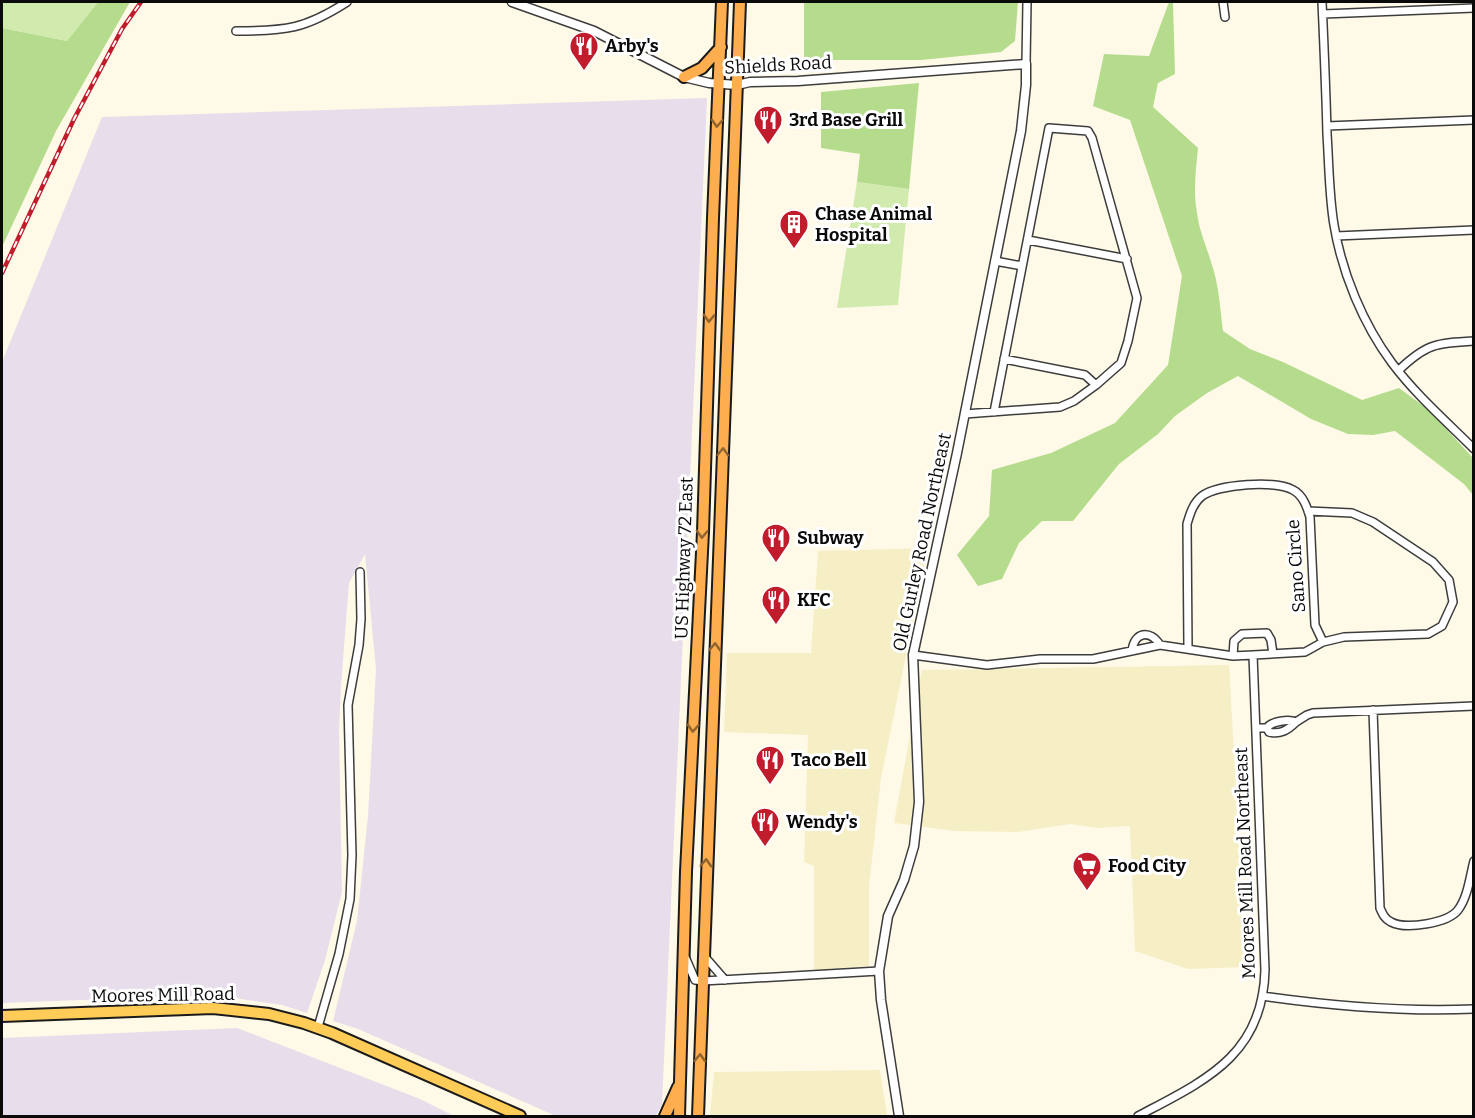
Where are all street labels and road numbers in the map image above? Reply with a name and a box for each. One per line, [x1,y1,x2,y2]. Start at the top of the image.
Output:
street label: Shields Road [724,51,833,79]
street label: Old Gurley Road Northeast [888,430,956,653]
street label: US Highway 72 East [670,476,698,640]
street label: Sano Circle [1282,519,1310,613]
street label: Moores Mill Road Northeast [1230,746,1260,979]
street label: Moores Mill Road [91,983,235,1007]

